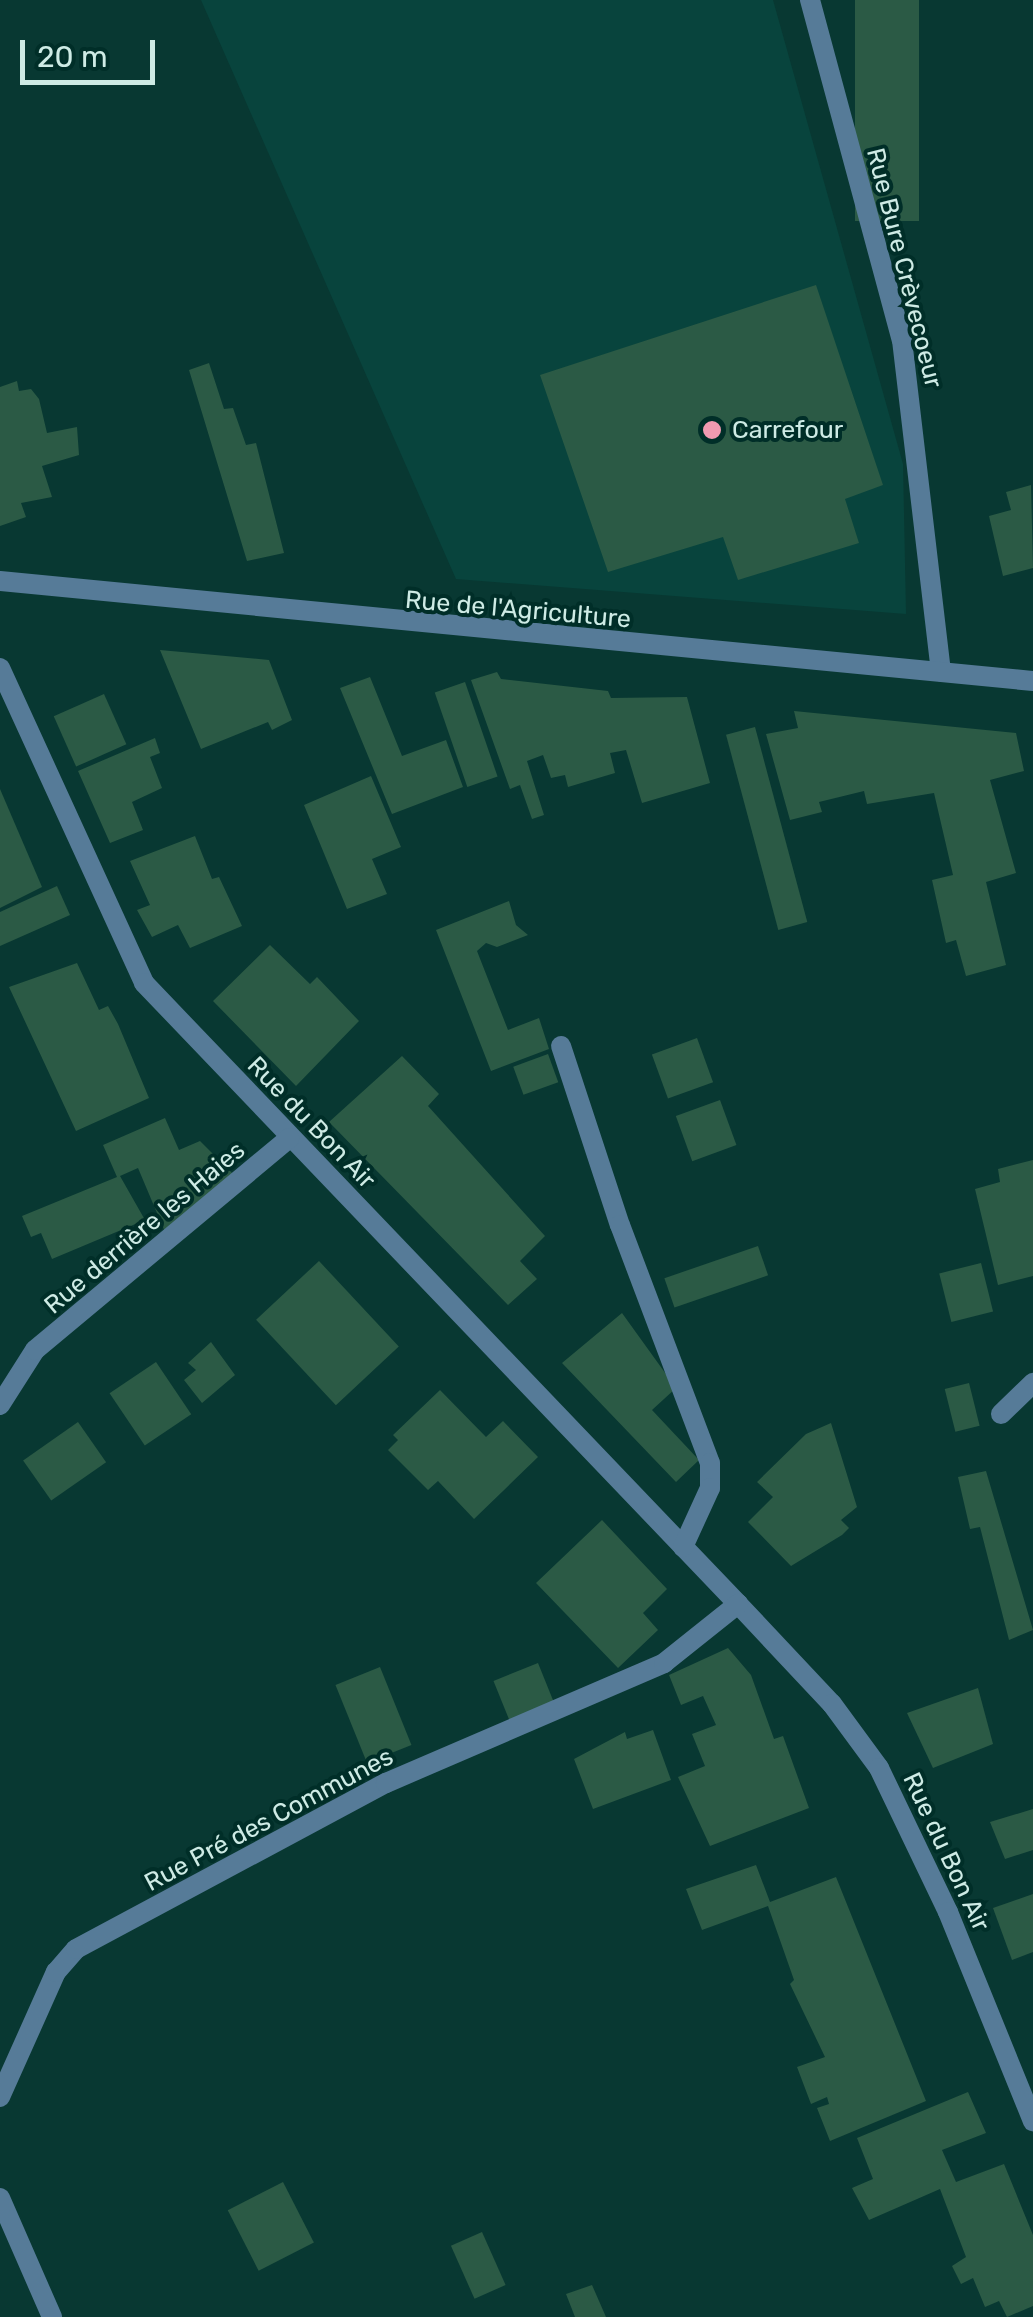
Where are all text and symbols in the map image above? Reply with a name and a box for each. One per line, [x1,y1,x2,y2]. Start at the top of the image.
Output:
scale bar [25,20,160,82]
text: 20 m [37,39,108,75]
street label: Rue Bure Crèvecoeur [860,145,948,391]
place label: Carrefour [732,415,843,445]
marker: Carrefour [701,419,723,441]
street label: Rue de l'Agriculture [404,585,632,635]
street label: Rue du Bon Air [240,1051,382,1195]
street label: Rue derrière les Haies [39,1135,251,1321]
street label: Rue Pré des Communes [140,1742,398,1898]
street label: Rue du Bon Air [896,1768,996,1936]

